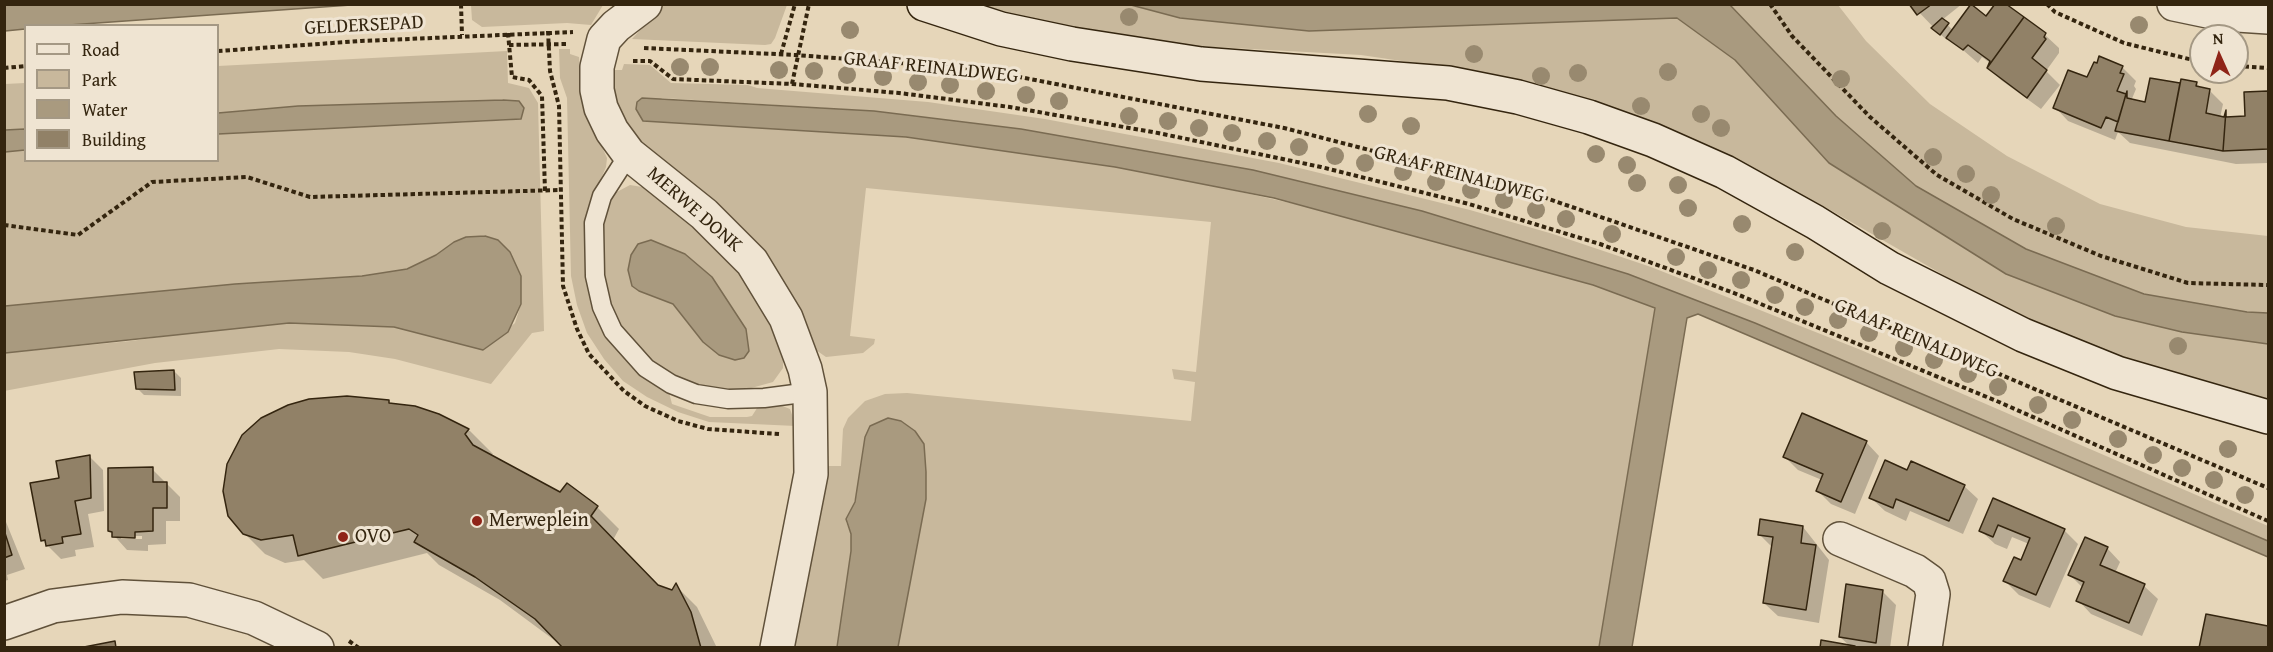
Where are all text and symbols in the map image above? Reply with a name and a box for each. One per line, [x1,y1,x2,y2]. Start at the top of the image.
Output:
street label: GELDERSEPAD [304,11,424,41]
legend [24,24,219,162]
north arrow [2189,24,2249,84]
text: N [2212,26,2224,50]
text: Road [82,36,120,63]
street label: GRAAF REINALDWEG [843,47,1019,89]
text: Park [82,66,117,93]
text: Water [82,96,127,123]
text: Building [82,126,146,153]
street label: GRAAF REINALDWEG [1371,141,1547,209]
street label: MERWE DONK [642,162,746,258]
street label: GRAAF REINALDWEG [1831,294,2001,384]
place label: Merweplein [489,509,589,533]
marker: Merweplein [470,514,484,528]
place label: OVO [355,525,391,549]
marker: OVO [336,530,350,544]

